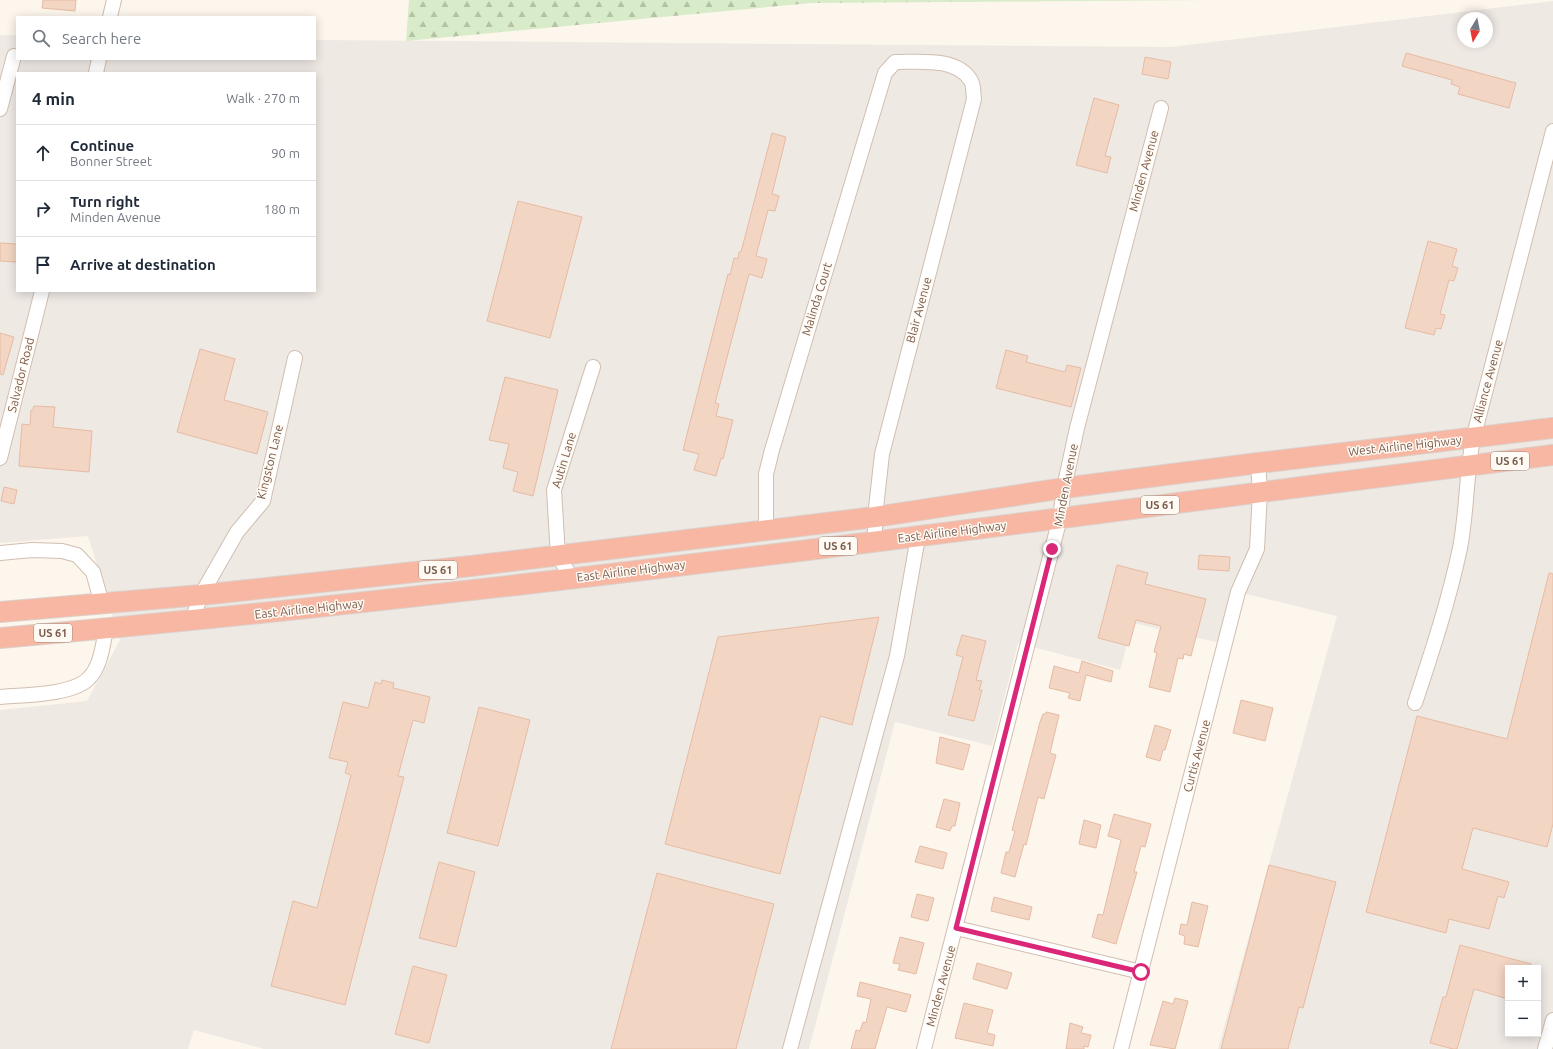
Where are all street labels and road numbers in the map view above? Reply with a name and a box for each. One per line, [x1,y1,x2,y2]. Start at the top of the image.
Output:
street label: Minden Avenue [1126,129,1161,213]
street label: Malinda Court [799,260,834,337]
street label: Blair Avenue [903,276,934,344]
street label: Salvador Road [5,336,36,414]
street label: Alliance Avenue [1470,338,1505,424]
street label: Kingston Lane [254,423,285,501]
street label: Autin Lane [549,430,578,489]
street label: West Airline Highway [1348,433,1463,458]
street label: Minden Avenue [1051,442,1080,527]
road number: US 61 [1491,452,1529,470]
road number: US 61 [1141,496,1179,514]
street label: East Airline Highway [897,518,1007,545]
road number: US 61 [819,537,857,555]
street label: East Airline Highway [576,557,686,584]
road number: US 61 [419,561,457,579]
street label: East Airline Highway [254,596,364,621]
road number: US 61 [34,624,72,642]
street label: Curtis Avenue [1181,718,1212,794]
street label: Minden Avenue [923,944,958,1028]

